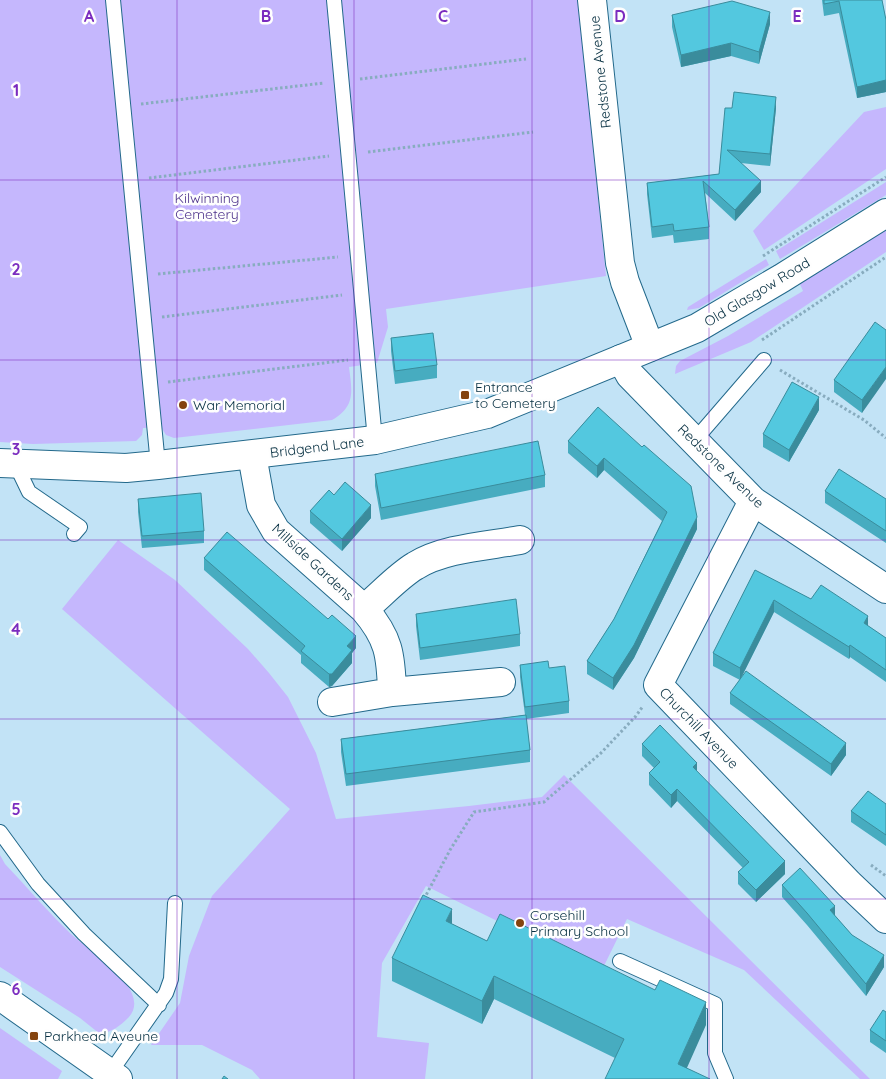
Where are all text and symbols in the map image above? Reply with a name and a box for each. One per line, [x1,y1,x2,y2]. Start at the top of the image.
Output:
text: A [84,6,95,26]
text: B [261,6,271,26]
text: C [438,6,448,26]
text: D [614,6,626,26]
text: E [792,6,802,26]
street label: Redstone Avenue [585,15,615,129]
text: 1 [13,80,19,100]
park label: Kilwinning Cemetery [175,189,240,223]
street label: Old Glasgow Road [701,253,813,331]
text: 2 [11,259,21,279]
place label: Entrance to Cemetery [475,378,556,412]
marker: Entrance to Cemetery [459,389,471,401]
place label: War Memorial [193,396,285,414]
marker: War Memorial [177,399,189,411]
street label: Redstone Avenue [674,420,768,512]
street label: Bridgend Lane [269,432,365,462]
text: 3 [12,439,20,459]
street label: Millside Gardens [268,519,358,605]
text: 4 [11,619,21,639]
street label: Churchill Avenue [656,683,743,773]
text: 5 [11,799,21,819]
place label: Corsehill Primary School [530,906,628,940]
marker: Corsehill Primary School [514,917,526,929]
text: 6 [12,979,21,999]
place label: Parkhead Aveune [44,1027,158,1045]
marker: Parkhead Aveune [28,1030,40,1042]

